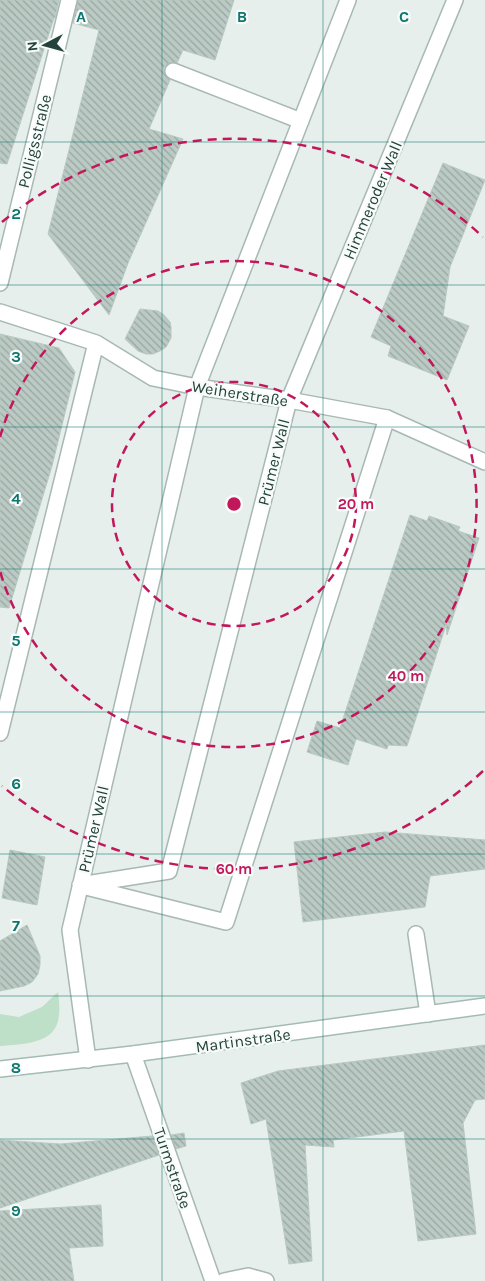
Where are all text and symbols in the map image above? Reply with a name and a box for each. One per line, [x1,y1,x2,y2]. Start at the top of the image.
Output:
text: A [76,7,86,26]
text: B [237,7,247,26]
text: C [399,7,409,26]
north arrow [20,20,70,70]
text: N [24,40,42,52]
street label: Polligsstraße [14,92,55,190]
street label: Himmeroder Wall [339,138,406,262]
text: 2 [11,204,21,223]
text: 3 [11,347,21,366]
street label: Weiherstraße [190,376,290,411]
street label: Prümer Wall [254,417,293,507]
text: 4 [11,489,21,508]
centre of rings [225,495,243,513]
text: 20 m [338,495,374,513]
text: 5 [11,631,21,650]
text: 40 m [388,667,424,685]
text: 6 [11,774,21,793]
street label: Prümer Wall [74,784,113,874]
text: 60 m [216,860,252,878]
text: 7 [12,916,20,935]
street label: Martinstraße [194,1024,292,1057]
text: 8 [11,1058,21,1077]
street label: Turmstraße [150,1125,195,1211]
text: 9 [11,1201,21,1220]

